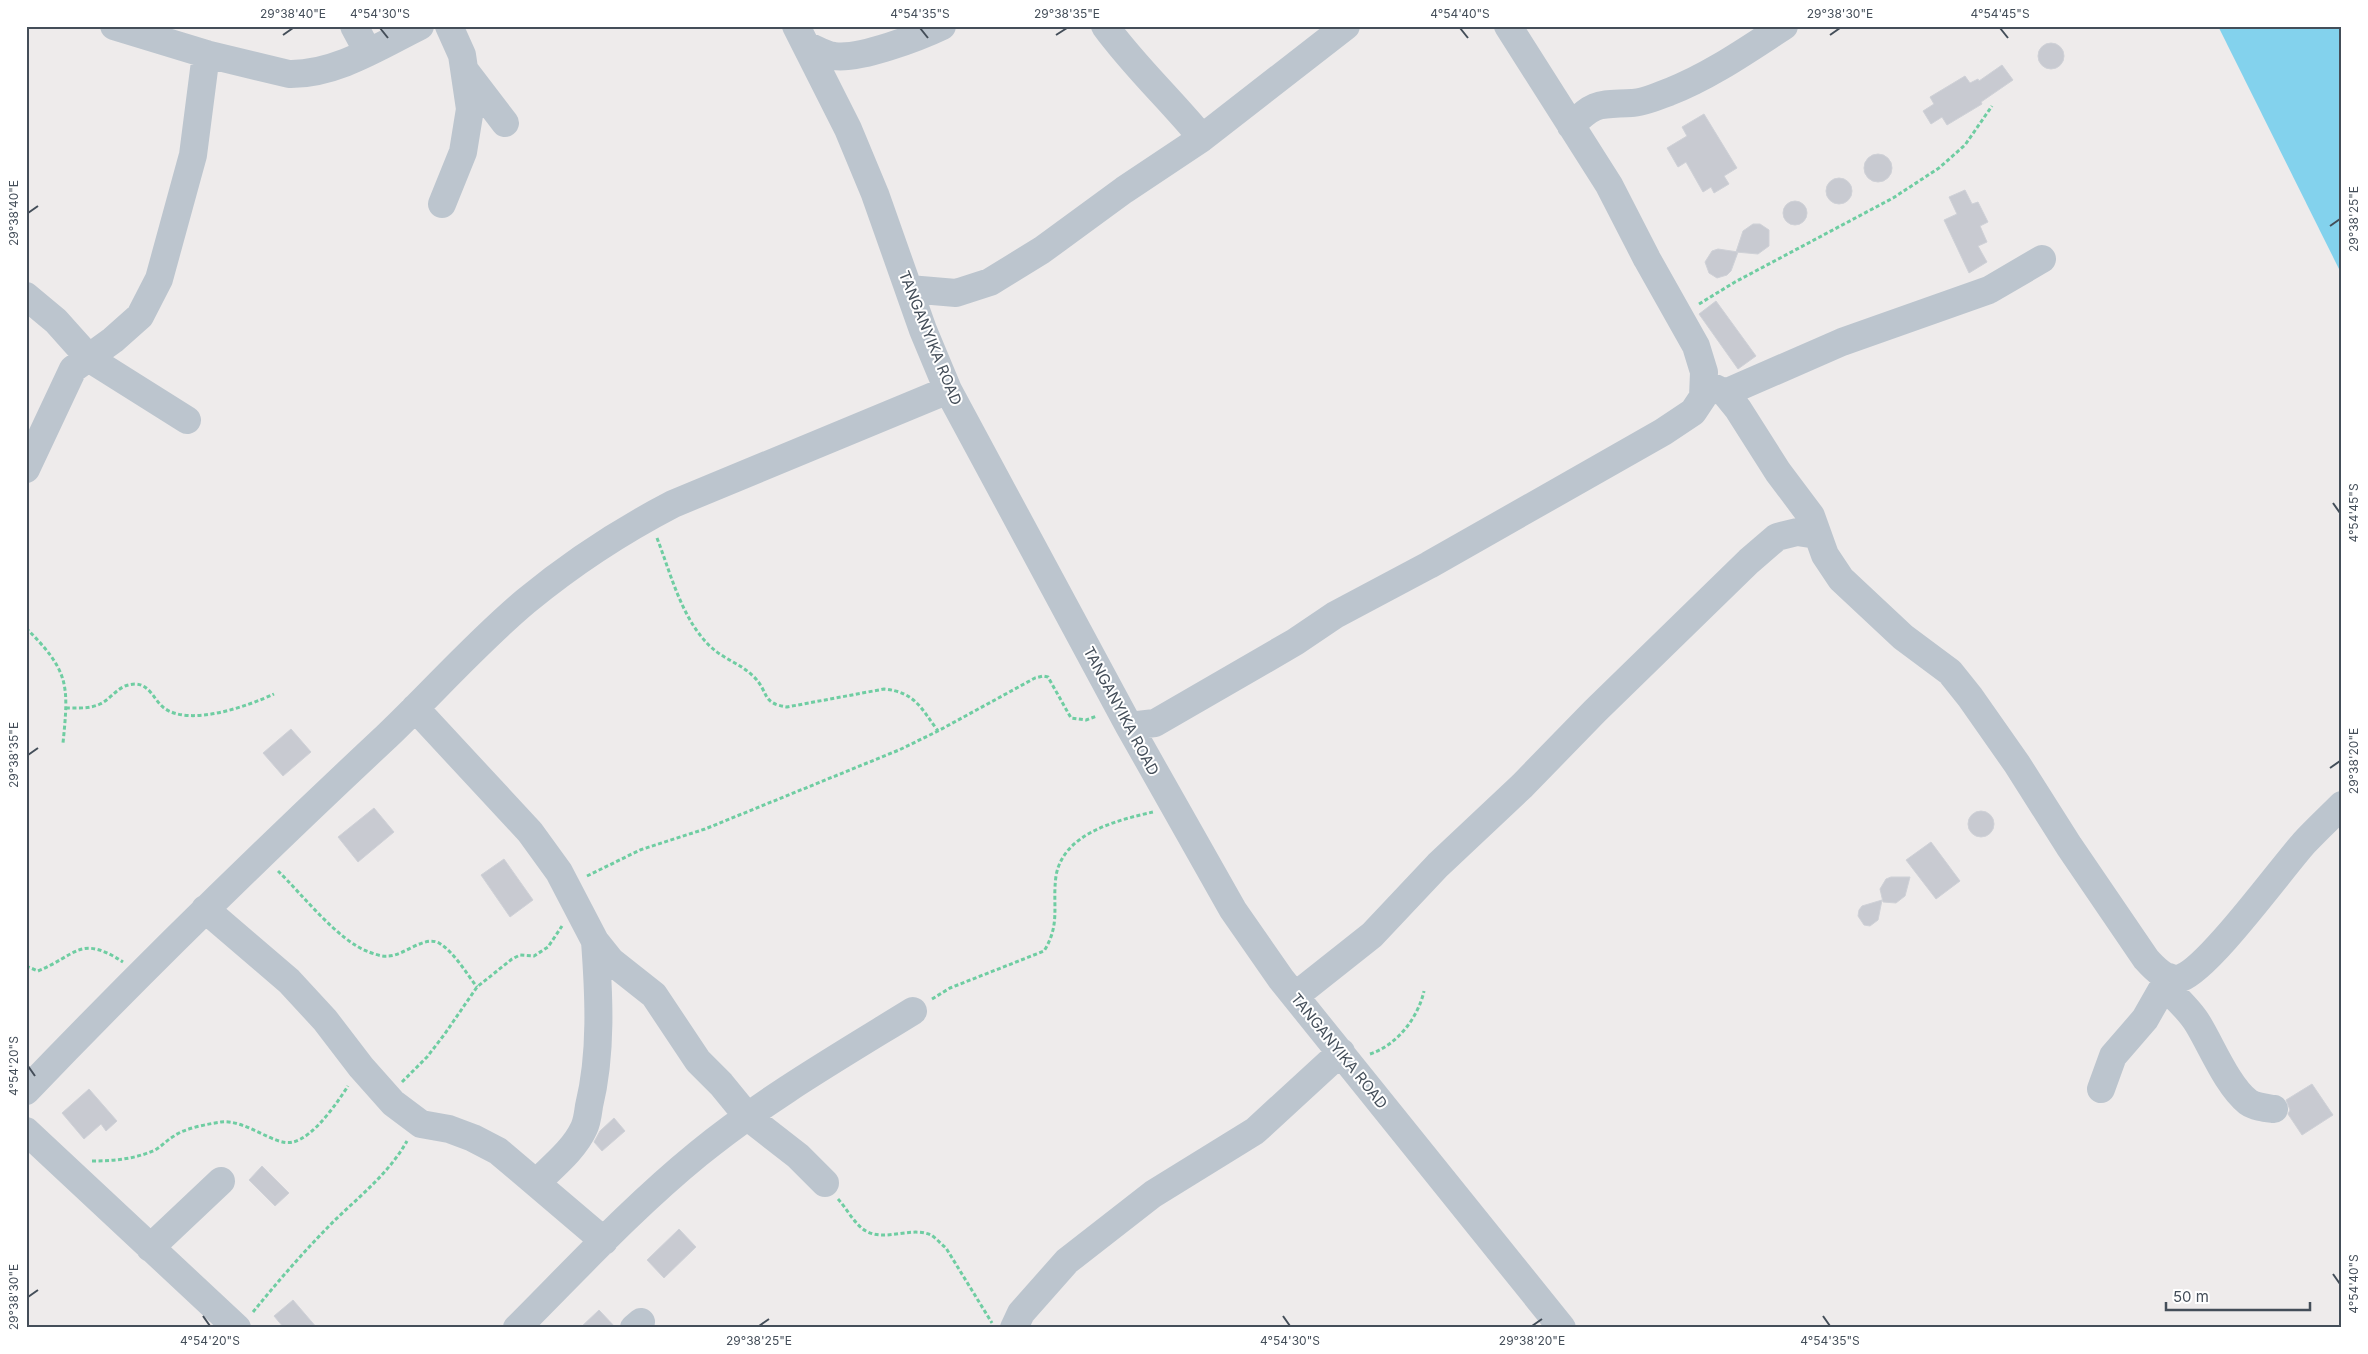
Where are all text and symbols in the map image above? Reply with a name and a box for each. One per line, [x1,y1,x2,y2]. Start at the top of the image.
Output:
text: 29°38'40"E [260,6,326,21]
text: 4°54'30"S [350,6,410,21]
text: 4°54'35"S [890,6,950,21]
text: 29°38'35"E [1034,6,1100,21]
text: 4°54'40"S [1430,6,1490,21]
text: 29°38'30"E [1807,6,1873,21]
text: 4°54'45"S [1970,6,2030,21]
text: 29°38'40"E [6,180,21,246]
text: 29°38'25"E [2346,186,2361,252]
street label: TANGANYIKA ROAD [895,268,966,408]
text: 4°54'45"S [2346,483,2361,543]
street label: TANGANYIKA ROAD [1079,643,1163,778]
text: 29°38'35"E [6,722,21,788]
text: 29°38'20"E [2346,728,2361,794]
street label: TANGANYIKA ROAD [1287,989,1392,1112]
text: 4°54'20"S [6,1036,21,1096]
text: 4°54'40"S [2346,1254,2361,1314]
text: 29°38'30"E [6,1264,21,1330]
scale bar [2166,1279,2309,1311]
text: 50 m [2173,1287,2209,1306]
text: 4°54'20"S [180,1333,240,1348]
text: 29°38'25"E [726,1333,792,1348]
text: 4°54'30"S [1260,1333,1320,1348]
text: 29°38'20"E [1499,1333,1565,1348]
text: 4°54'35"S [1800,1333,1860,1348]

